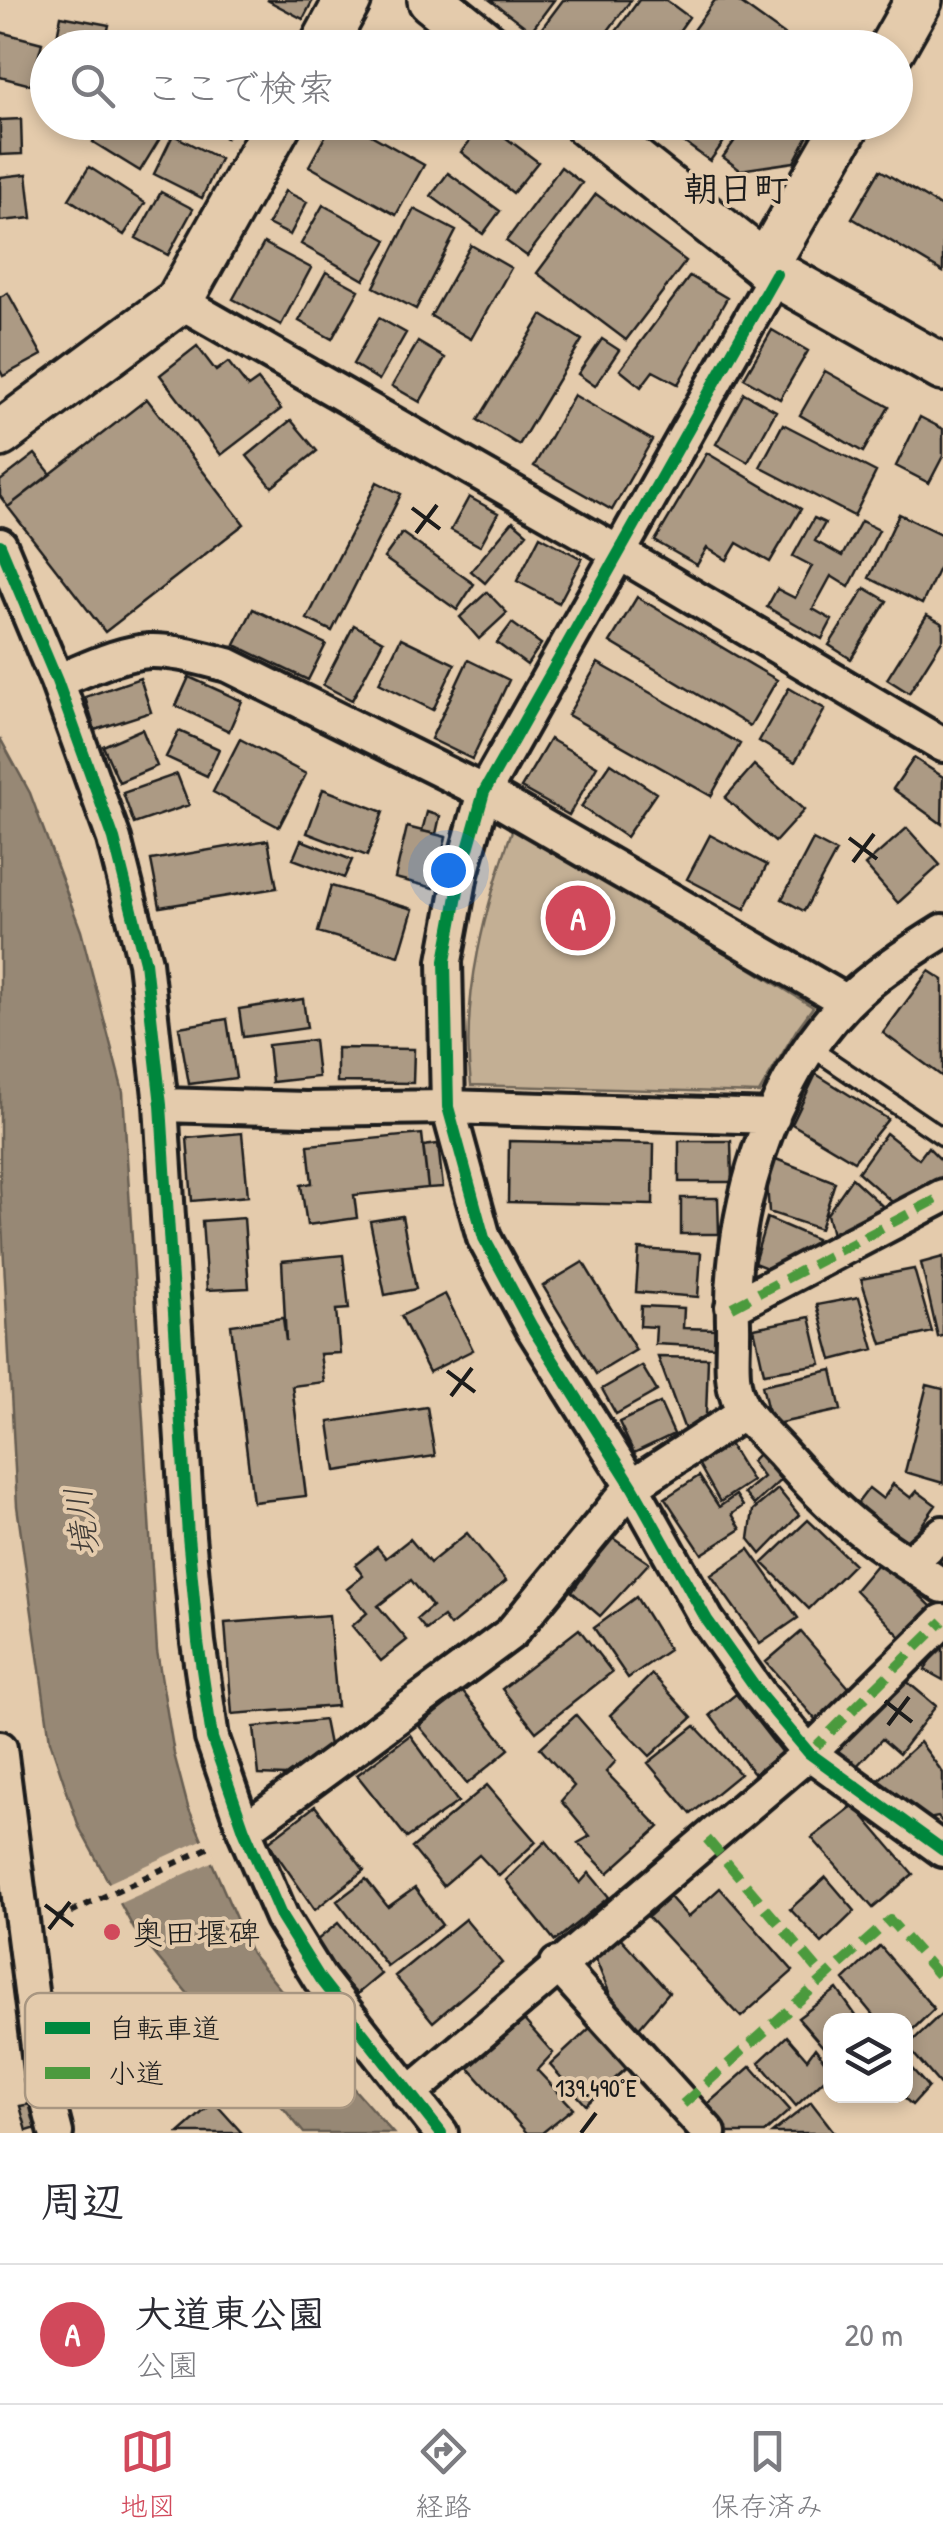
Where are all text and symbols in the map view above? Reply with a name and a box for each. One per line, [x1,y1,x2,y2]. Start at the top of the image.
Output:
search box [30,30,913,140]
icon: search [65,58,120,113]
text: ここで検索 [145,61,335,113]
district label: 朝日町 [683,165,789,212]
your location [423,845,474,896]
pin: A [546,880,610,956]
water label: 境川 [53,1484,109,1560]
place label: 奥田堰碑 [132,1911,260,1954]
marker: 奥田堰碑 [101,1921,123,1943]
legend [25,1993,355,2108]
text: 自転車道 [108,2009,220,2047]
map controls [823,2013,913,2103]
button: layers [823,2013,913,2103]
text: 小道 [108,2054,164,2092]
text: 139.490°E [555,2071,637,2105]
text: 周辺 [40,2172,124,2229]
text: 大道東公園 [135,2287,325,2339]
text: A [65,2313,80,2356]
text: 20 m [845,2313,903,2356]
text: 公園 [135,2343,199,2386]
tab: 地図 [120,2424,176,2525]
tab: 経路 [415,2424,471,2525]
tab: 保存済み [711,2424,823,2525]

